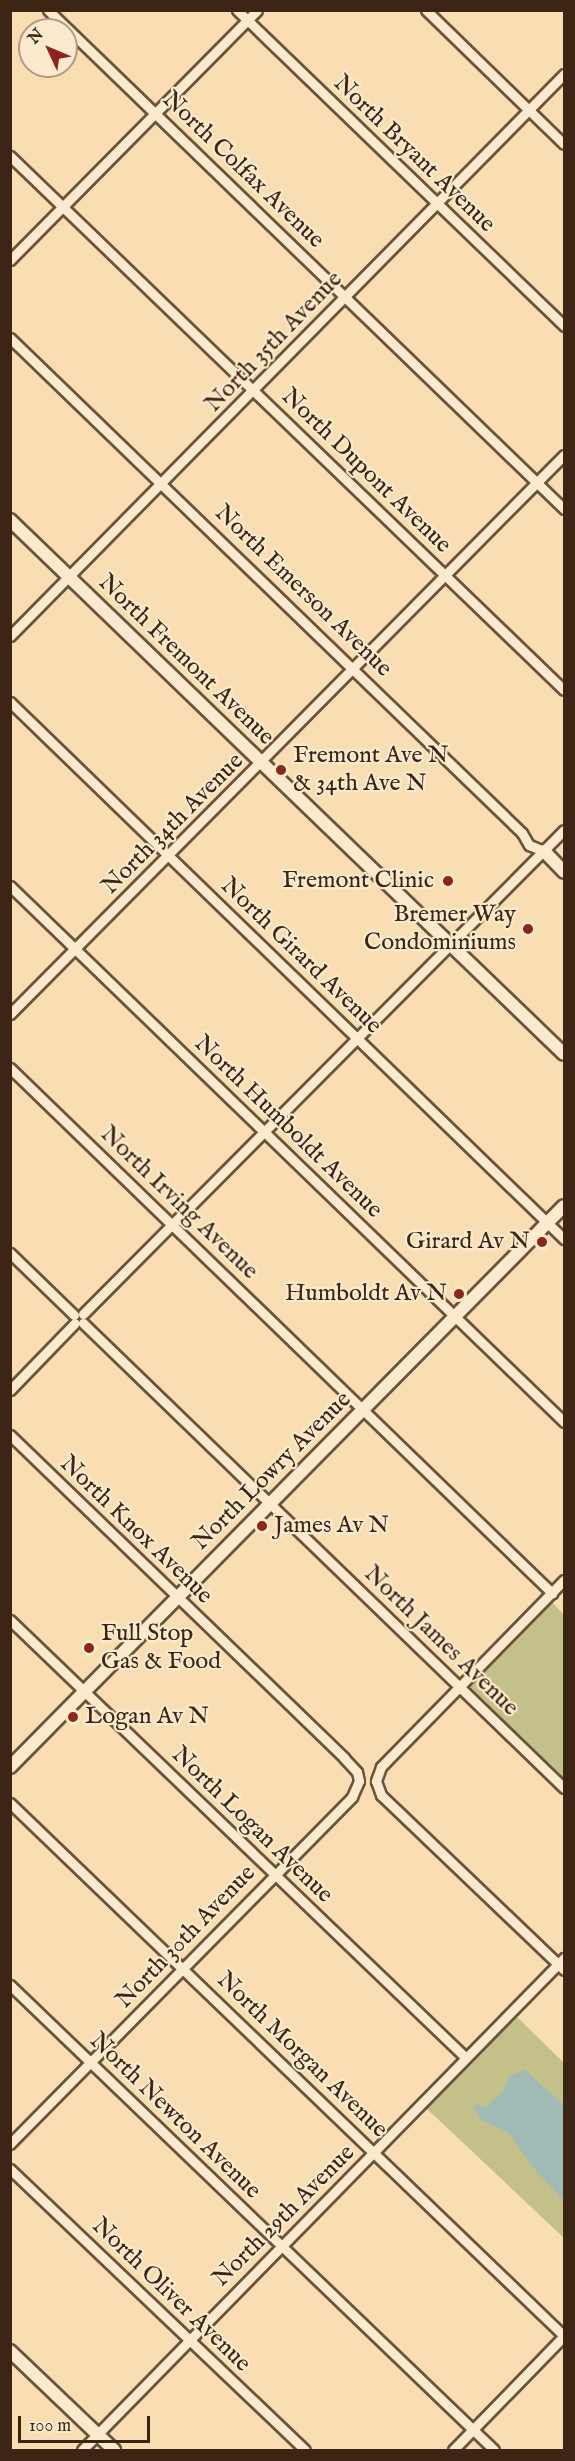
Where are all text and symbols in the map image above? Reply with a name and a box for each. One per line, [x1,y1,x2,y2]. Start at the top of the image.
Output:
north arrow [18,18,78,78]
text: N [24,25,48,49]
street label: North Bryant Avenue [327,69,501,239]
street label: North Colfax Avenue [156,85,330,255]
street label: North 35th Avenue [199,265,349,419]
street label: North Dupont Avenue [275,382,457,560]
street label: North Emerson Avenue [208,499,398,683]
street label: North Fremont Avenue [92,569,280,751]
place label: Fremont Ave N & 34th Ave N [293,742,448,798]
street label: North 34th Avenue [96,747,250,901]
marker: Fremont Ave N & 34th Ave N [274,763,288,777]
place label: Fremont Clinic [282,867,434,895]
street label: North Girard Avenue [214,872,388,1040]
marker: Fremont Clinic [439,872,457,890]
place label: Bremer Way Condominiums [364,901,516,957]
marker: Bremer Way Condominiums [521,922,535,936]
street label: North Humboldt Avenue [188,1029,388,1225]
street label: North Irving Avenue [94,1120,264,1286]
place label: Girard Av N [406,1228,530,1256]
marker: Girard Av N [535,1235,549,1249]
place label: Humboldt Av N [285,1280,447,1308]
marker: Humboldt Av N [452,1287,466,1301]
street label: North Lowry Avenue [187,1386,357,1556]
street label: North Knox Avenue [54,1450,218,1610]
place label: James Av N [274,1512,389,1540]
marker: James Av N [255,1519,269,1533]
street label: North James Avenue [358,1560,524,1722]
place label: Full Stop Gas & Food [101,1620,221,1676]
marker: Full Stop Gas & Food [82,1641,96,1655]
place label: Logan Av N [85,1703,209,1731]
marker: Logan Av N [66,1710,80,1724]
street label: North Logan Avenue [165,1741,339,1909]
street label: North 30th Avenue [110,1859,262,2015]
street label: North Morgan Avenue [210,1966,394,2144]
street label: North Newton Avenue [83,2027,267,2205]
street label: North 29th Avenue [207,2139,361,2293]
street label: North Oliver Avenue [86,2212,256,2378]
scale bar [21,2404,153,2442]
text: 100 m [29,2415,71,2438]

